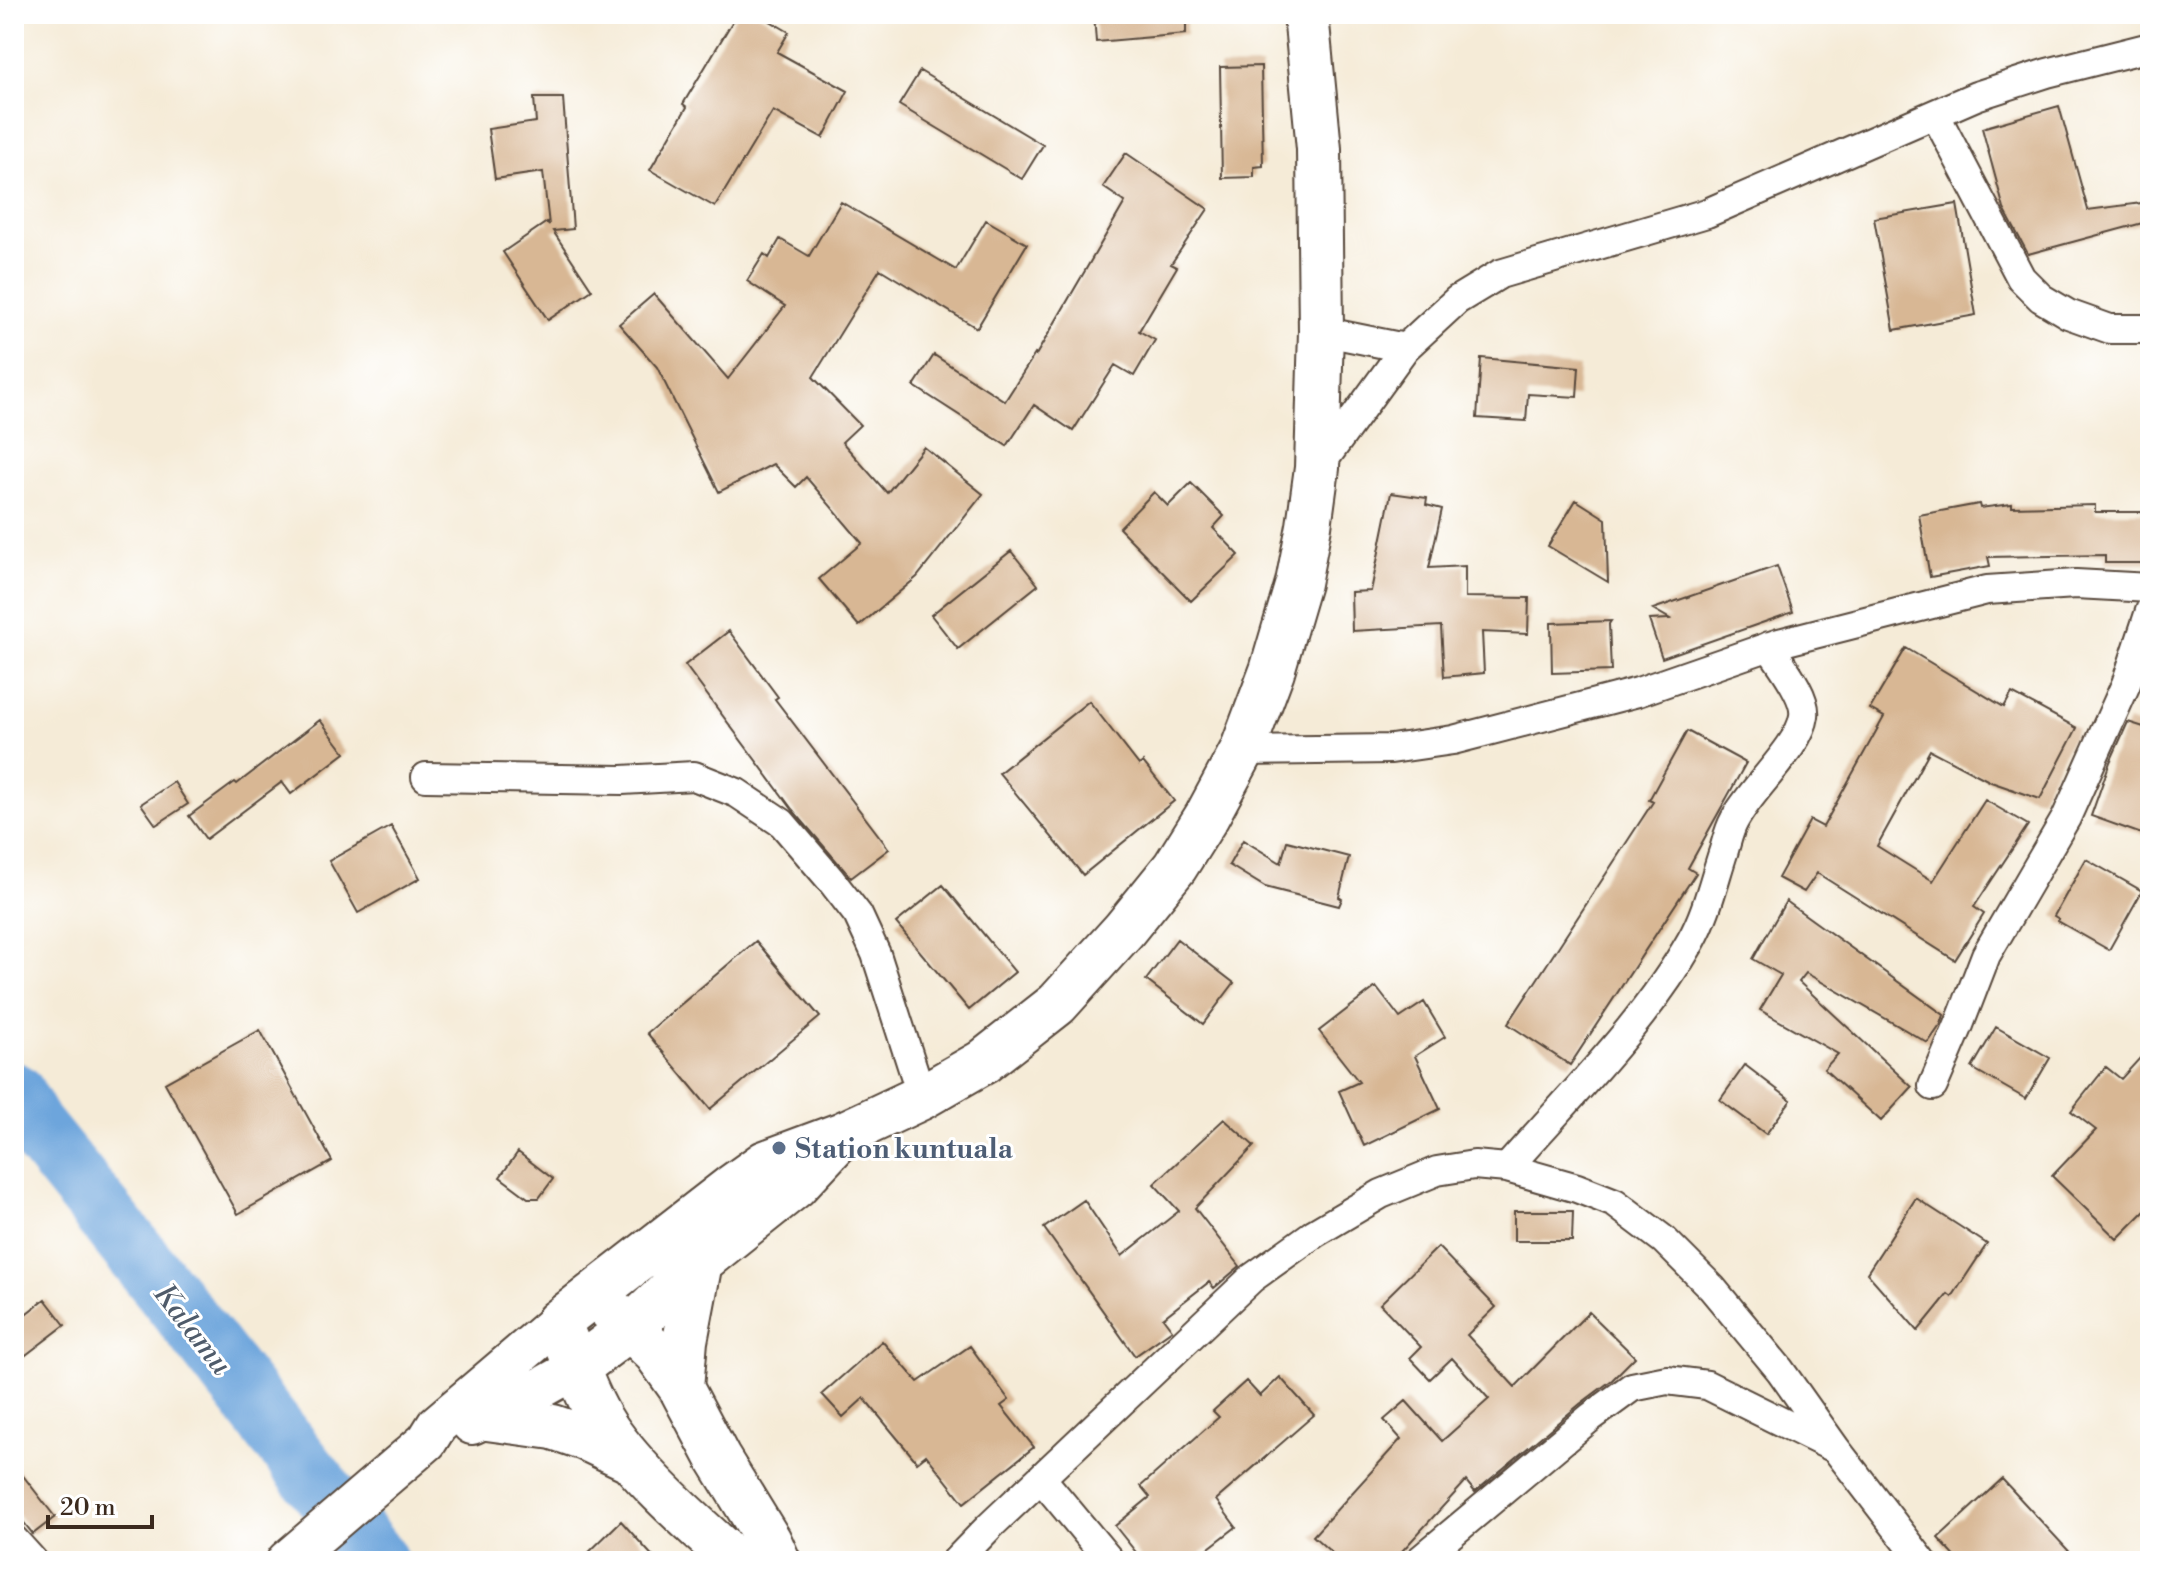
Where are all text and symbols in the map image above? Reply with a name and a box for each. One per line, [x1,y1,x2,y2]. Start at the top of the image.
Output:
place label: Station kuntuala [795,1132,1014,1167]
marker: Station kuntuala [770,1139,788,1157]
water label: Kalamu [145,1276,240,1383]
scale bar [48,1479,152,1529]
text: 20 m [60,1493,116,1523]

